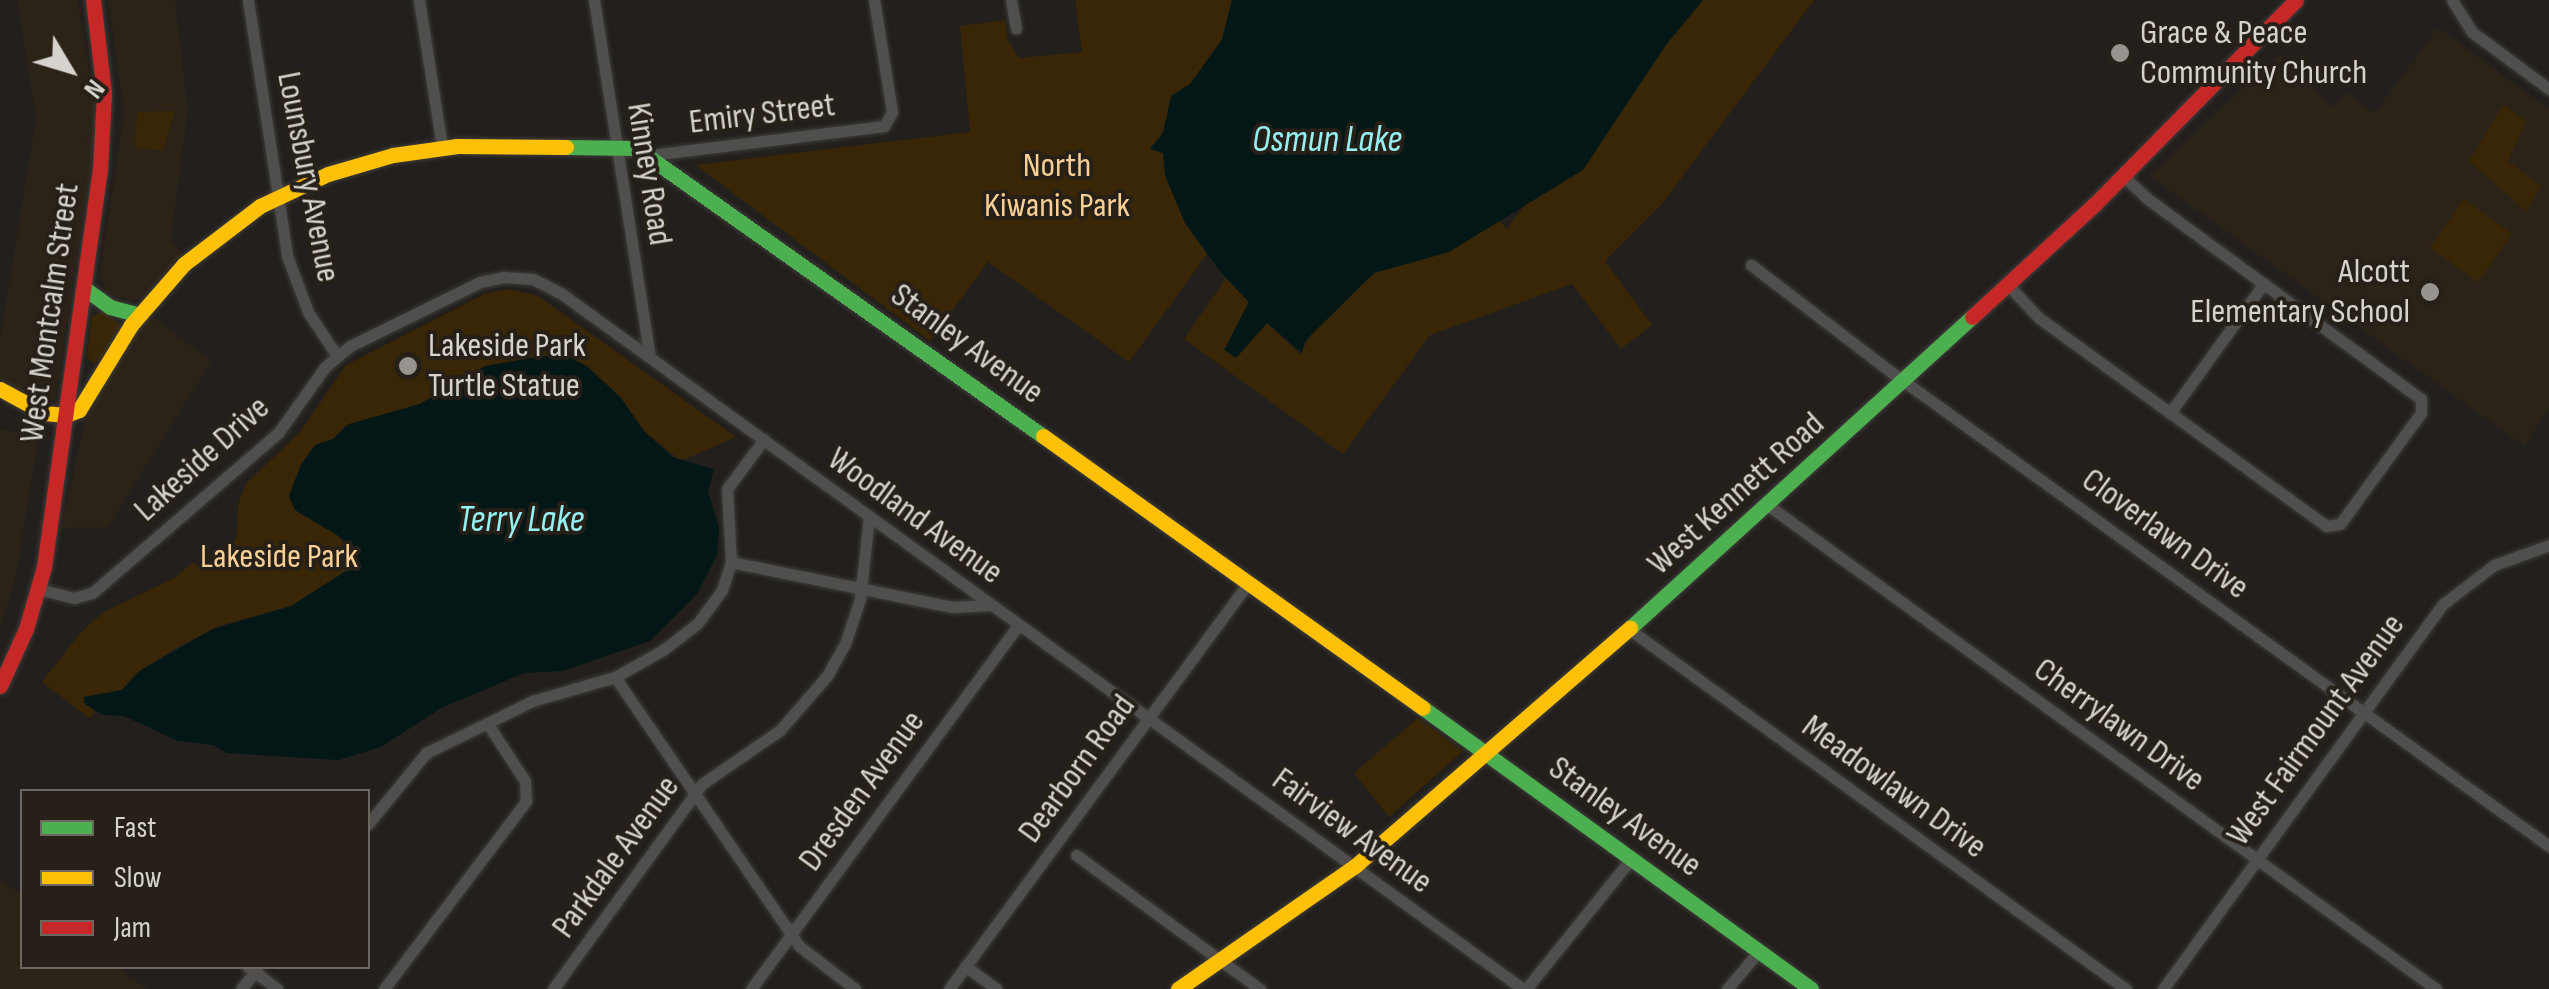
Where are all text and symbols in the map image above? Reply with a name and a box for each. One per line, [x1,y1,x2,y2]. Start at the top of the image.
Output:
place label: Grace & Peace Community Church [2140,12,2367,94]
north arrow [20,20,120,120]
marker: Grace & Peace Community Church [2109,42,2131,64]
street label: Lounsbury Avenue [267,68,349,286]
text: N [76,73,112,105]
street label: Emiry Street [687,84,837,144]
street label: Kinney Road [617,100,681,248]
water label: Osmun Lake [1252,117,1402,163]
park label: North Kiwanis Park [984,145,1130,227]
street label: West Montcalm Street [11,181,89,445]
place label: Alcott Elementary School [2190,251,2410,333]
street label: Stanley Avenue [882,274,1052,414]
marker: Alcott Elementary School [2419,281,2441,303]
place label: Lakeside Park Turtle Statue [428,325,586,407]
marker: Lakeside Park Turtle Statue [397,355,419,377]
street label: Lakeside Drive [126,387,278,531]
street label: West Kennett Road [1639,404,1833,584]
street label: Woodland Avenue [819,438,1011,594]
street label: Cloverlawn Drive [2073,459,2257,609]
water label: Terry Lake [458,497,584,543]
park label: Lakeside Park [200,536,358,578]
street label: West Fairmount Avenue [2218,606,2414,854]
street label: Cherrylawn Drive [2025,649,2213,801]
street label: Dearborn Road [1009,687,1145,851]
street label: Dresden Avenue [790,703,934,879]
street label: Meadowlawn Drive [1793,706,1995,868]
street label: Stanley Avenue [1540,747,1710,887]
street label: Fairview Avenue [1264,759,1440,903]
street label: Parkdale Avenue [543,768,689,946]
legend [20,789,370,969]
text: Fast [114,810,156,846]
text: Slow [114,860,162,896]
text: Jam [114,910,151,946]

